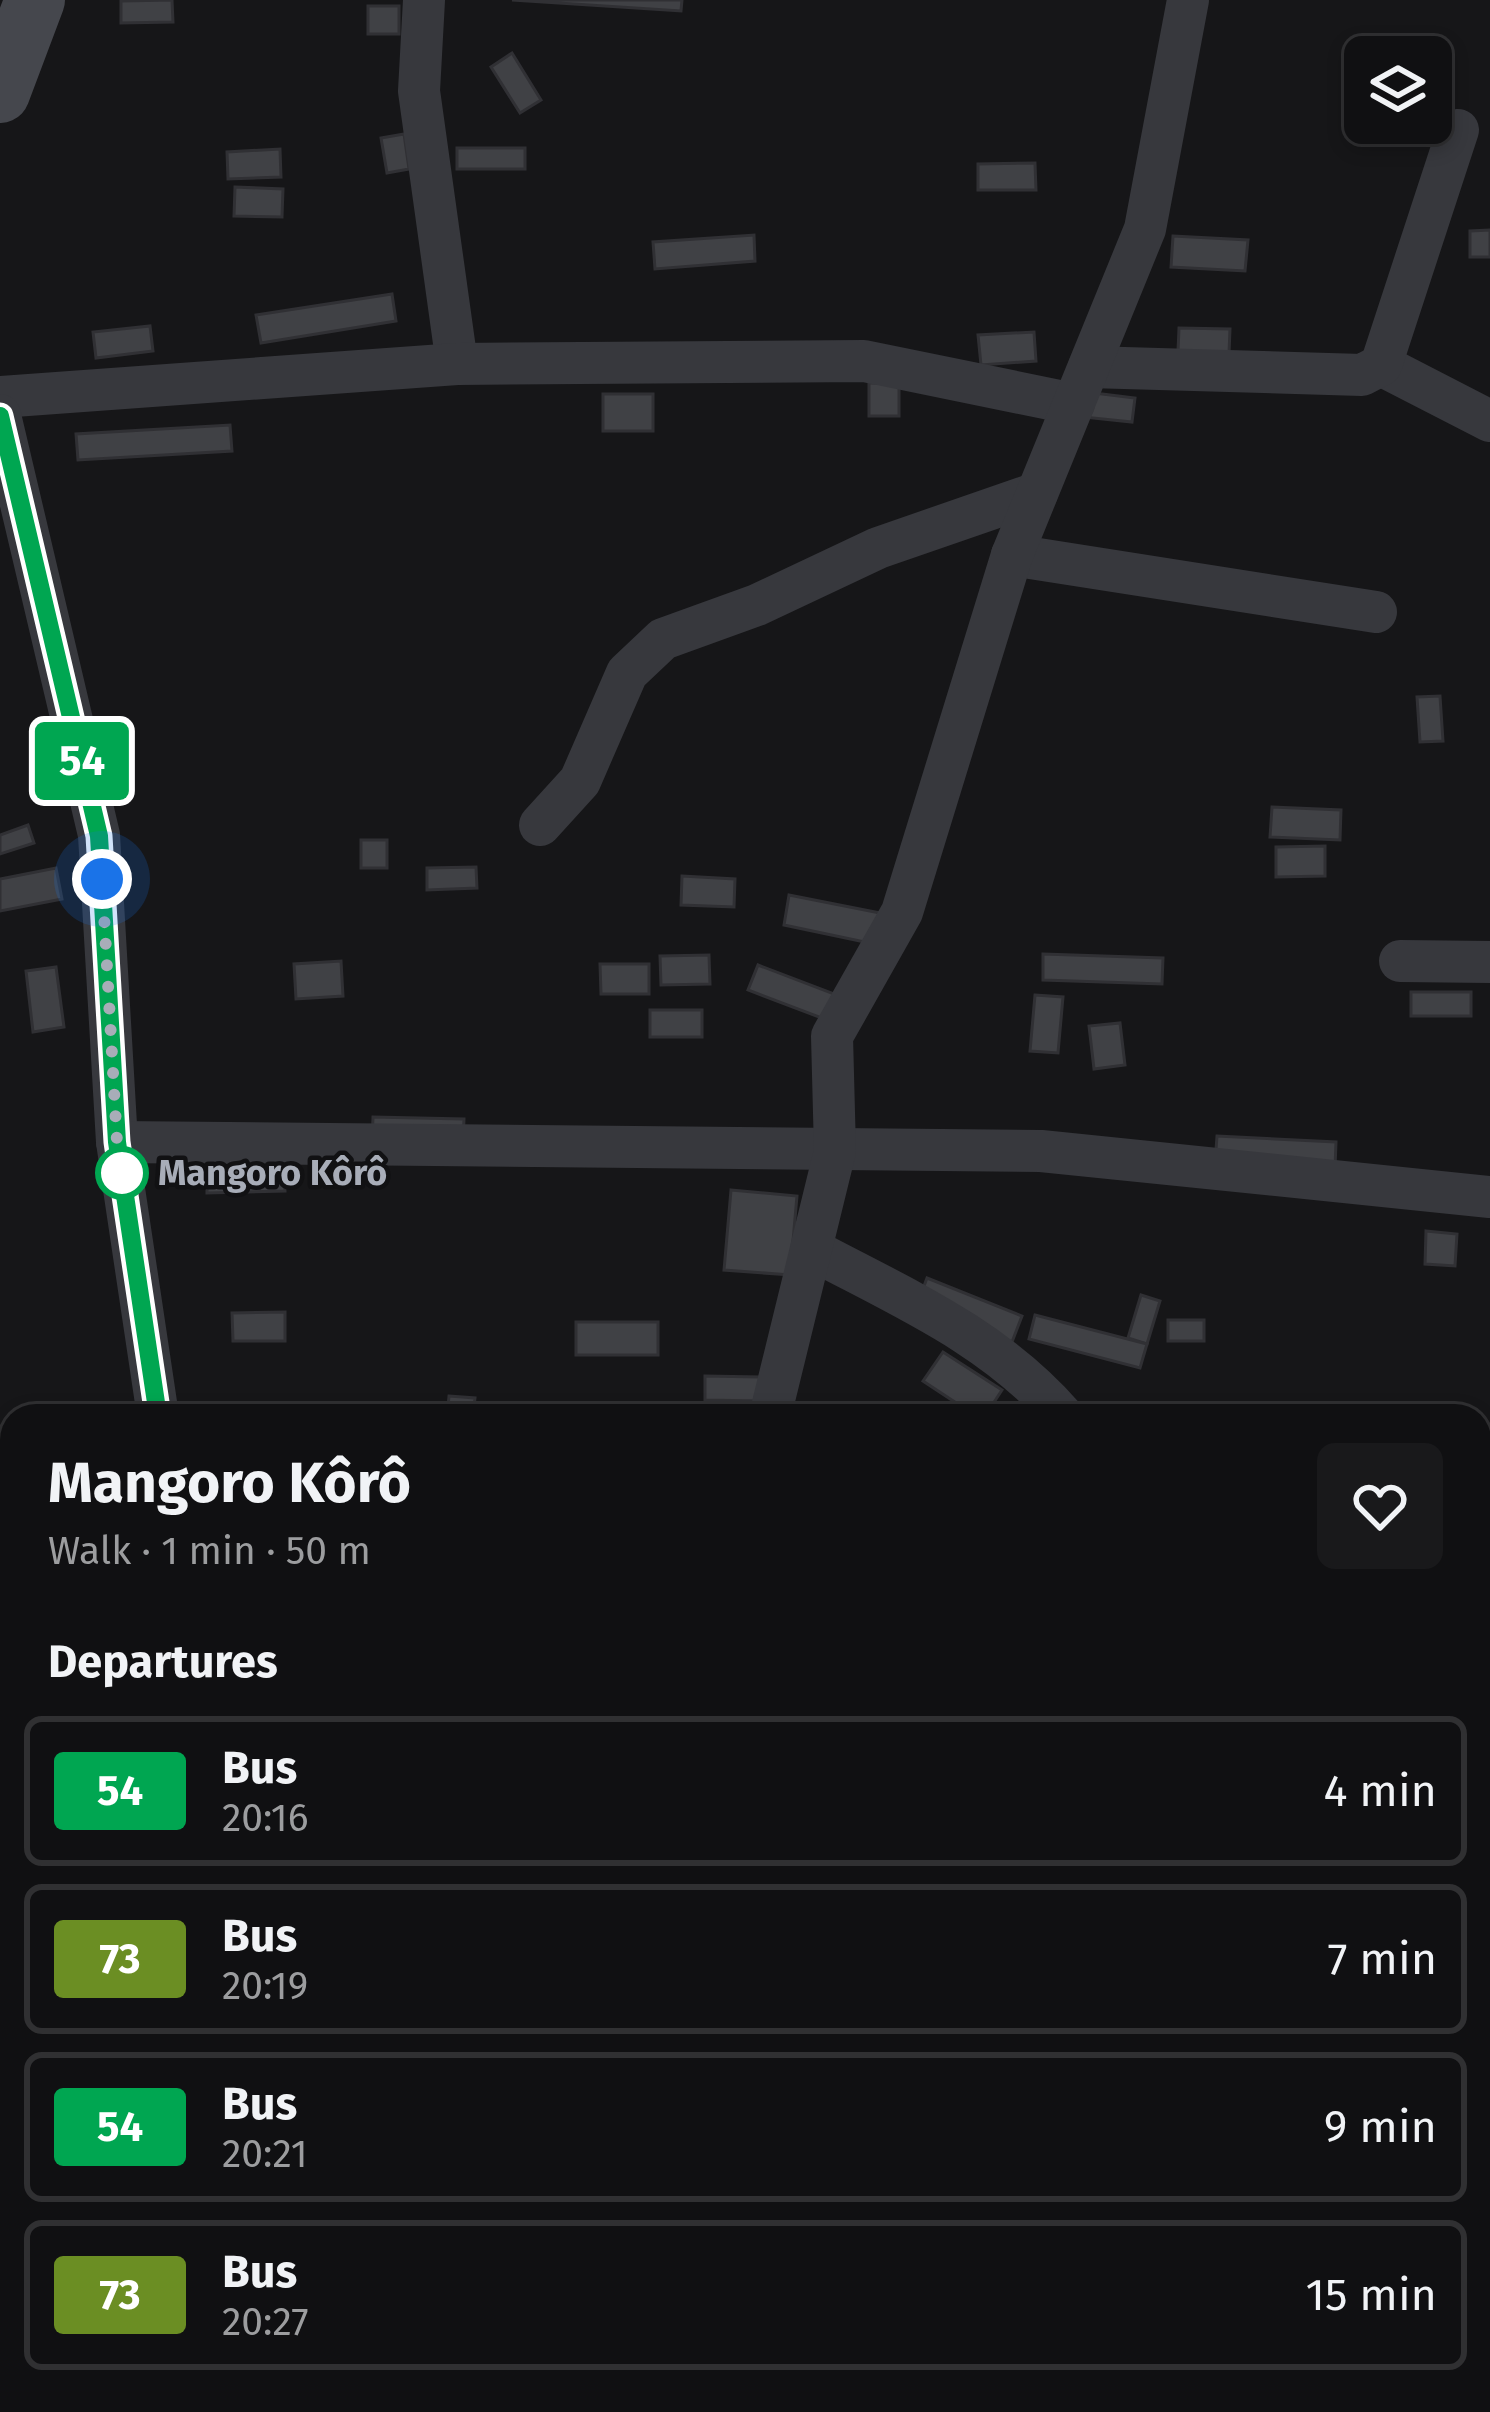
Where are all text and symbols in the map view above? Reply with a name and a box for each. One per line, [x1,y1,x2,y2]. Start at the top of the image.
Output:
map controls [1344,36,1452,144]
button: layers [1344,36,1452,144]
line badge: 54 [28,722,136,800]
text: 54 [59,736,105,786]
your location [72,849,132,909]
marker: Mangoro Kôrô [97,1148,147,1198]
place label: Mangoro Kôrô [158,1151,387,1195]
button: heart [1317,1443,1443,1569]
text: Mangoro Kôrô [48,1449,411,1517]
text: Walk · 1 min · 50 m [48,1528,371,1574]
text: Departures [48,1635,278,1689]
text: Bus [222,1741,297,1795]
text: 4 min [1324,1764,1437,1818]
text: 54 [97,1766,143,1816]
text: 20:16 [222,1795,309,1841]
text: Bus [222,1909,297,1963]
text: 7 min [1327,1932,1437,1986]
text: 73 [99,1934,141,1984]
text: 20:19 [222,1963,308,2009]
text: Bus [222,2077,297,2131]
text: 9 min [1324,2100,1437,2154]
text: 54 [97,2102,143,2152]
text: 20:21 [222,2131,308,2177]
text: Bus [222,2245,297,2299]
text: 15 min [1305,2268,1437,2322]
text: 73 [99,2270,141,2320]
text: 20:27 [222,2299,309,2345]

